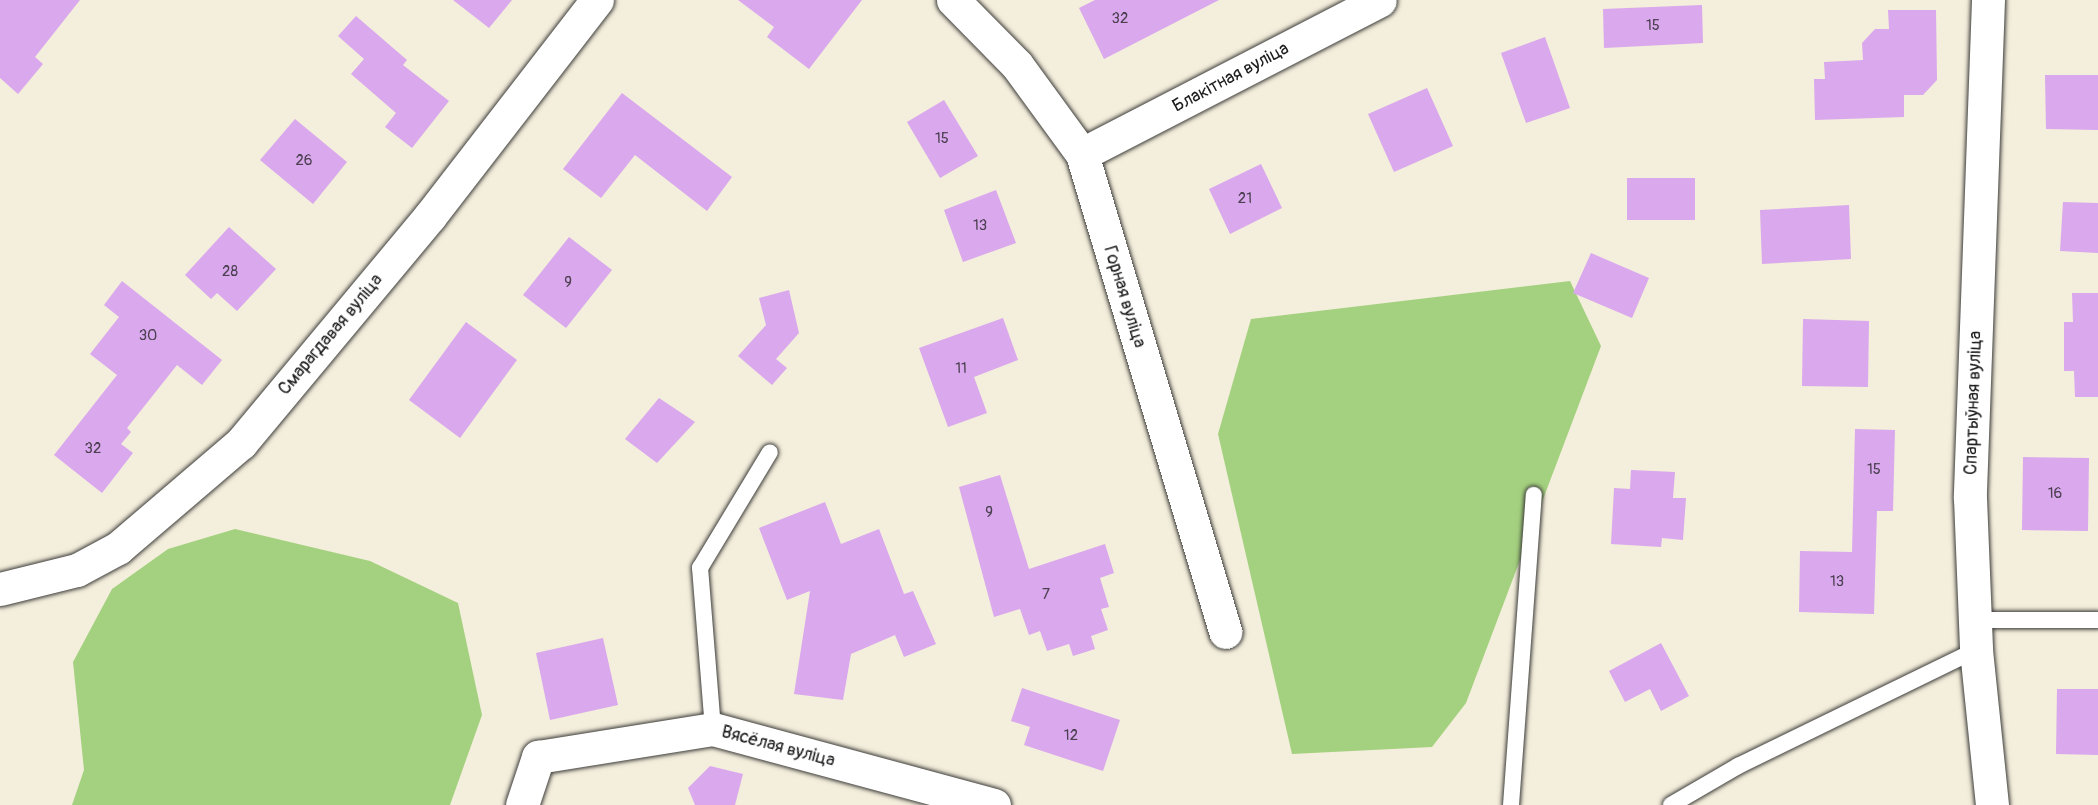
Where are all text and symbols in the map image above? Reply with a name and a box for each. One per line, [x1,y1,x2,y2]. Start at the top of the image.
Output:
house number: 32 [1112,10,1128,28]
house number: 15 [1646,17,1660,35]
street label: Блакітная вуліца [1169,38,1293,118]
house number: 15 [935,130,949,148]
house number: 26 [295,152,313,170]
house number: 21 [1238,190,1252,208]
house number: 13 [973,217,987,235]
street label: Горная вуліца [1098,243,1150,351]
house number: 28 [222,263,238,281]
street label: Смарагдавая вуліца [274,270,388,400]
house number: 9 [564,274,572,292]
house number: 30 [139,327,157,345]
street label: Спартыўная вуліца [1961,331,1987,475]
house number: 11 [955,360,967,378]
house number: 32 [85,440,101,458]
house number: 15 [1867,461,1881,479]
house number: 16 [2048,485,2062,503]
house number: 9 [985,504,993,522]
house number: 13 [1830,573,1844,591]
house number: 7 [1042,586,1050,604]
street label: Вясёлая вуліца [719,721,837,773]
house number: 12 [1064,727,1078,745]

